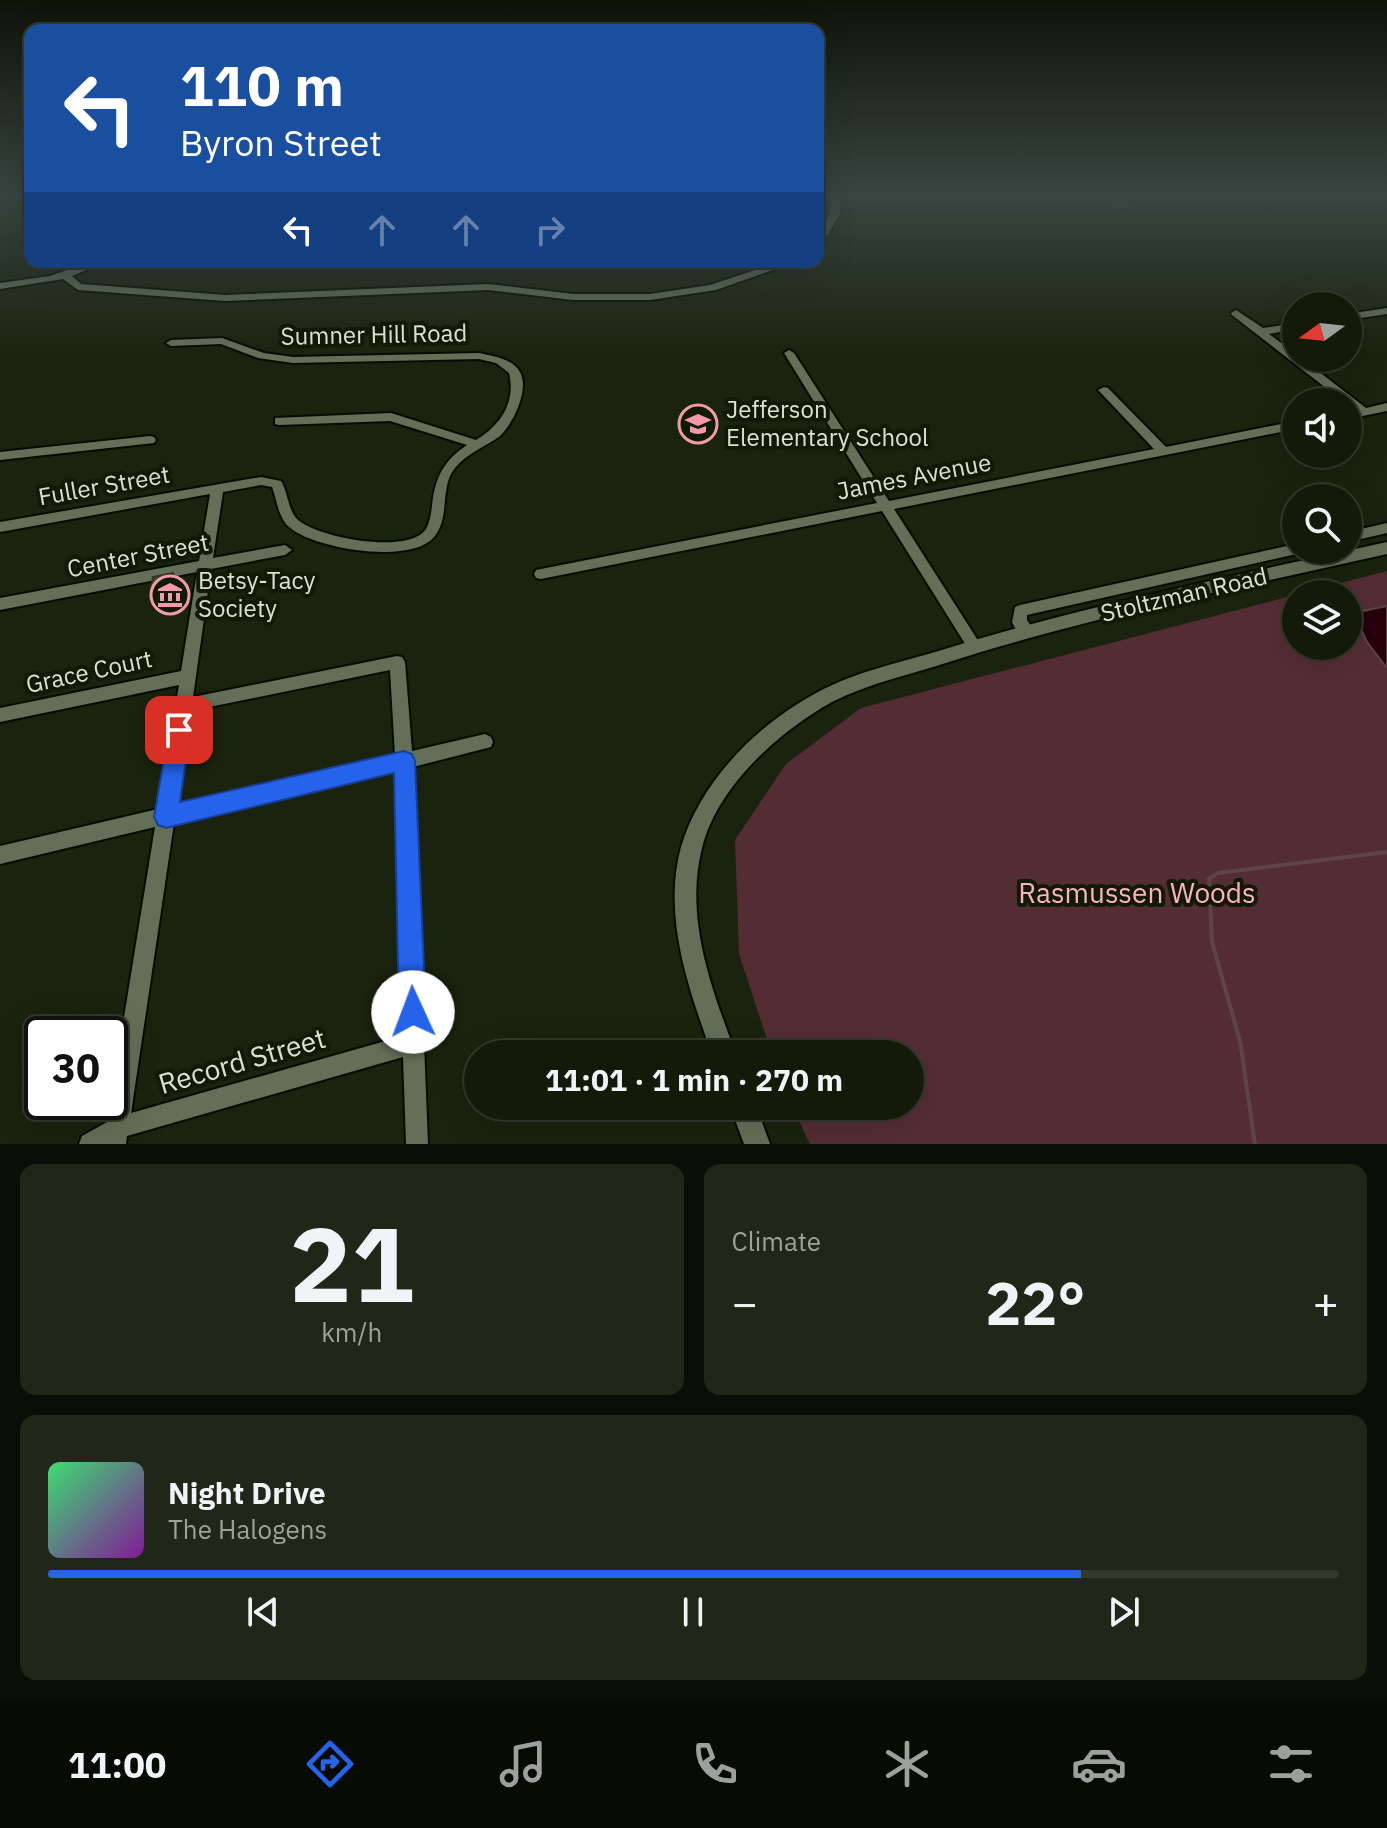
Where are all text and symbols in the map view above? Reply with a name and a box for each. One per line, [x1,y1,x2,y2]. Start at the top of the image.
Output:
text: 110 m [180,49,344,121]
icon: left [48,56,152,160]
text: Byron Street [180,119,382,166]
icon: left [276,208,320,252]
icon: ahead [360,208,404,252]
icon: ahead [444,208,488,252]
icon: right [528,208,572,252]
north arrow [1282,292,1362,372]
map controls [1282,292,1362,660]
street label: Sumner Hill Road [280,316,468,352]
button: sound [1282,388,1362,468]
place label: Jefferson Elementary School [726,393,928,453]
school or university icon: Jefferson Elementary School [677,403,719,445]
street label: James Avenue [834,445,994,507]
street label: Fuller Street [36,458,172,512]
button: search [1282,484,1362,564]
street label: Center Street [64,526,211,584]
street label: Stoltzman Road [1097,559,1270,629]
place label: Betsy-Tacy Society [198,564,316,624]
museum icon: Betsy-Tacy Society [149,574,191,616]
button: layers [1282,580,1362,660]
street label: Grace Court [23,642,155,700]
pin [145,696,213,764]
icon: arrive [157,708,201,752]
park label: Rasmussen Woods [1018,874,1256,911]
position arrow [371,970,455,1054]
speed limit sign: 30 [24,1016,128,1120]
street label: Record Street [154,1019,330,1102]
text: 11:01 · 1 min · 270 m [545,1060,843,1099]
text: 21 [289,1195,414,1331]
text: Climate [732,1224,821,1258]
text: 22° [985,1263,1085,1342]
text: − [732,1274,758,1331]
text: + [1313,1274,1339,1331]
text: km/h [321,1315,382,1349]
text: Night Drive [168,1473,326,1512]
text: The Halogens [168,1512,327,1546]
icon: previous [241,1590,285,1634]
icon: pause [671,1590,715,1634]
icon: next [1102,1590,1146,1634]
icon: directions [302,1736,358,1792]
icon: music [495,1736,551,1792]
icon: phone [687,1736,743,1792]
icon: climate [879,1736,935,1792]
icon: car [1071,1736,1127,1792]
icon: filters [1263,1736,1319,1792]
text: 11:00 [68,1741,166,1788]

